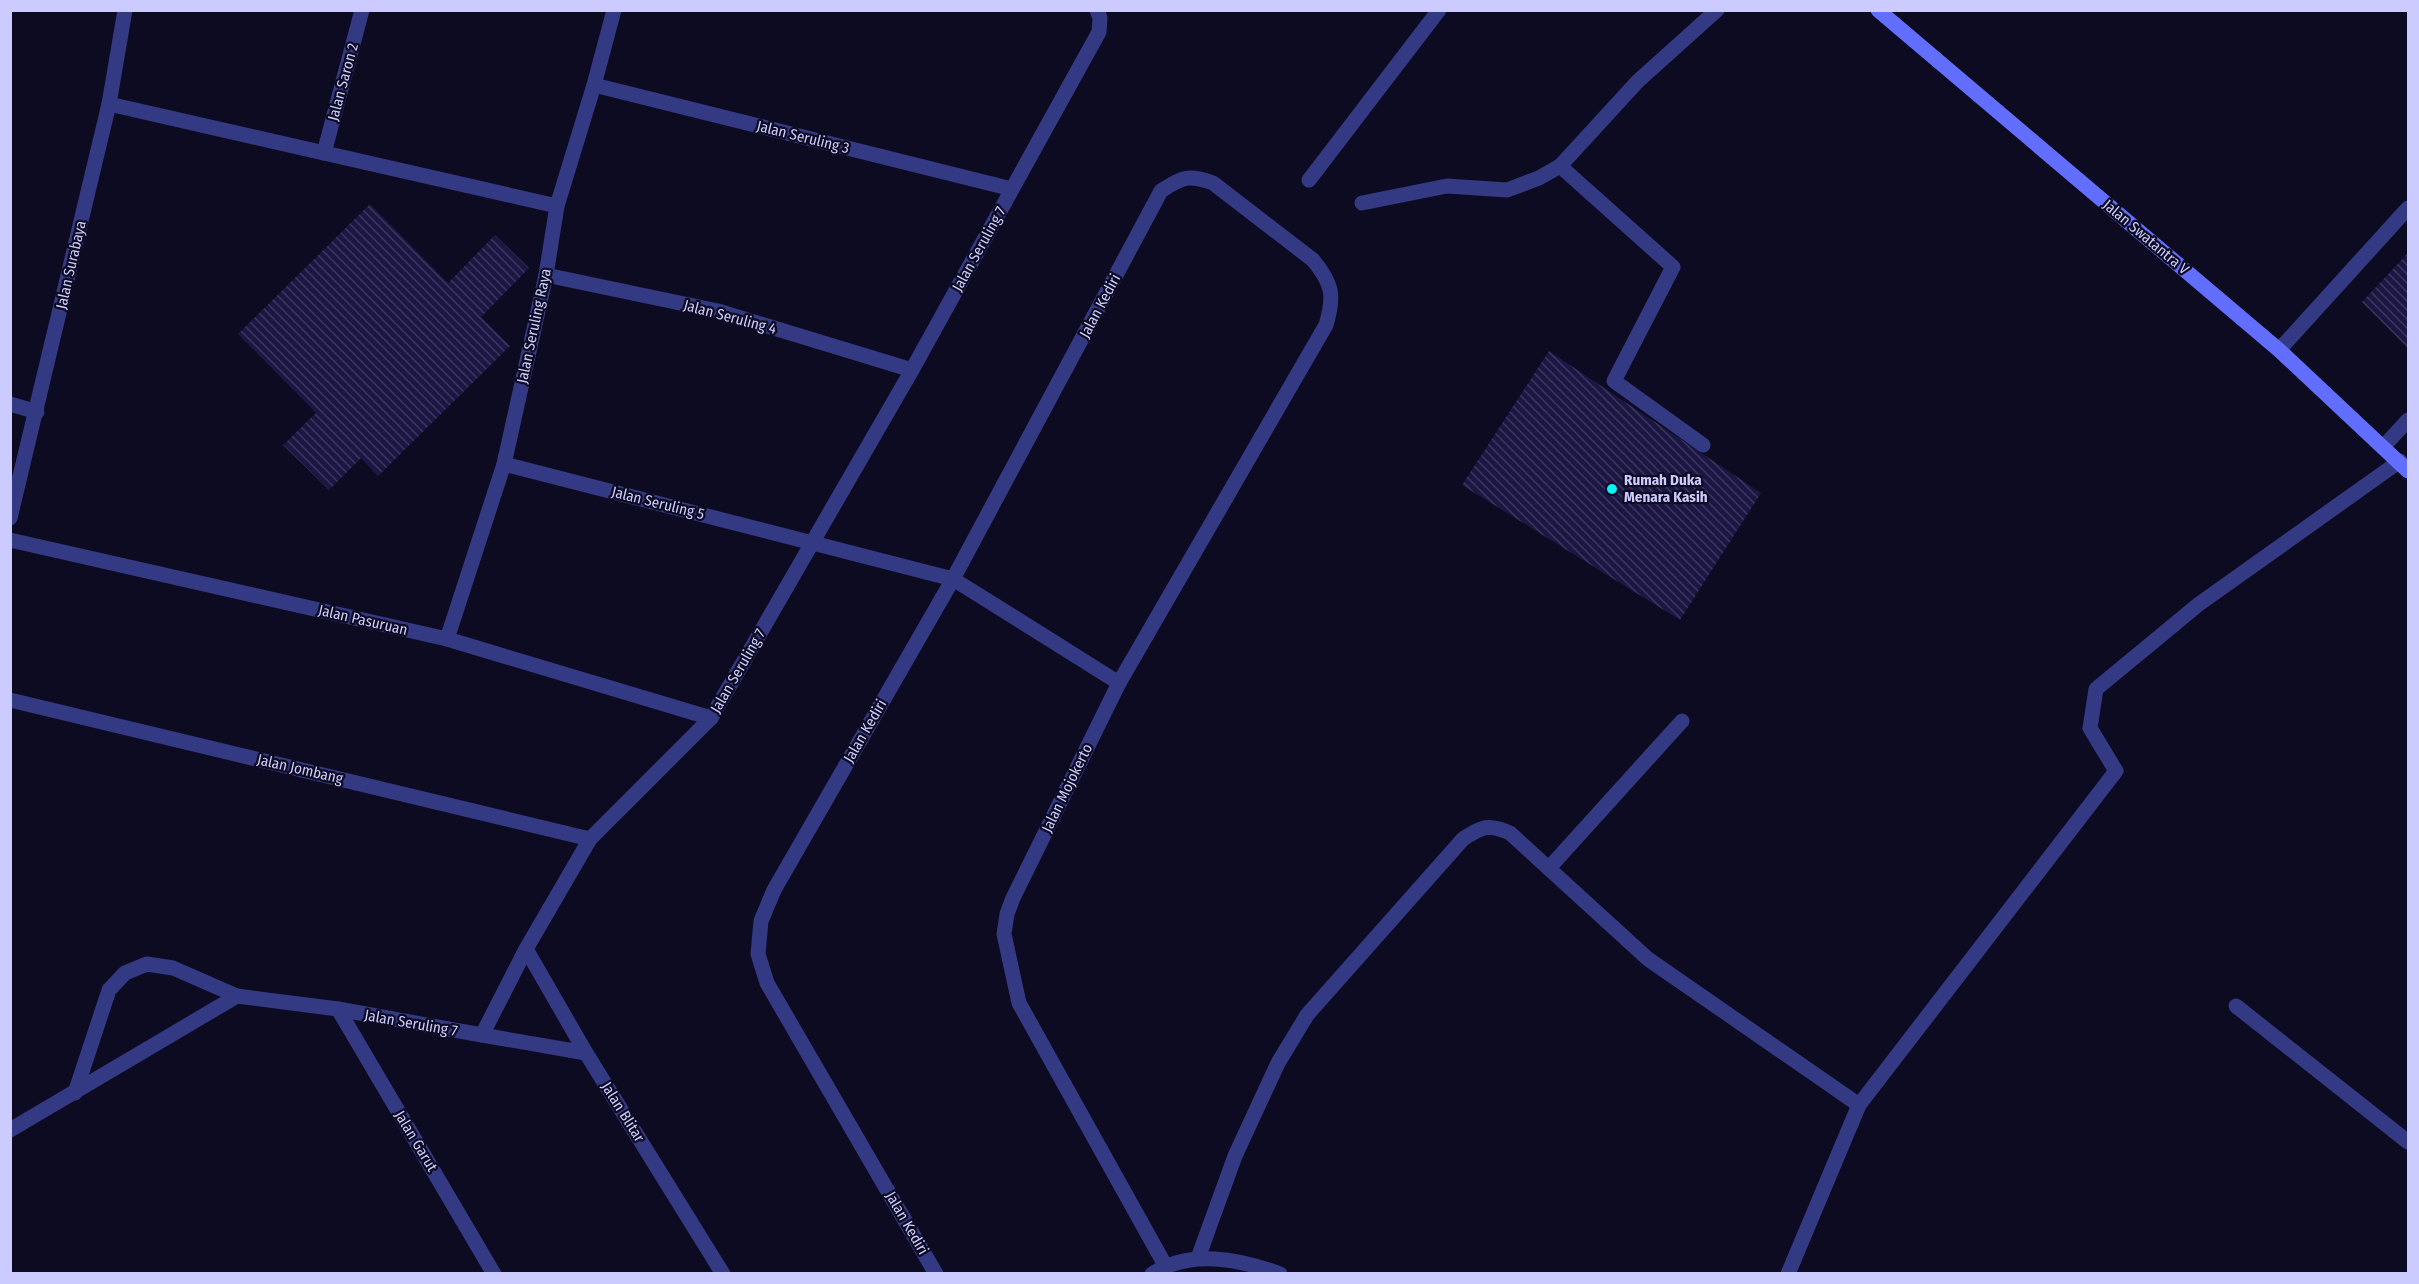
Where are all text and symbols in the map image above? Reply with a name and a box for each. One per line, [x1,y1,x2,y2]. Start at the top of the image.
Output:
street label: Jalan Saron 2 [324,41,362,123]
street label: Jalan Seruling 3 [755,117,851,157]
street label: Jalan Swatantra V [2099,196,2193,278]
street label: Jalan Seruling 7 [948,203,1010,295]
street label: Jalan Surabaya [52,219,90,311]
street label: Jalan Seruling Raya [513,267,555,385]
street label: Jalan Kediri [1076,271,1124,341]
street label: Jalan Seruling 4 [682,296,778,338]
place label: Rumah Duka Menara Kasih [1624,471,1708,506]
marker: Rumah Duka Menara Kasih [1605,482,1619,496]
street label: Jalan Seruling 5 [610,483,706,523]
street label: Jalan Pasuruan [317,601,409,639]
street label: Jalan Seruling 7 [707,626,769,716]
street label: Jalan Kediri [840,696,890,766]
street label: Jalan Mojokerto [1038,741,1096,835]
street label: Jalan Jombang [255,750,345,788]
street label: Jalan Seruling 7 [363,1006,459,1040]
street label: Jalan Blitar [598,1079,649,1146]
street label: Jalan Garut [391,1107,441,1175]
street label: Jalan Kediri [882,1188,932,1258]

